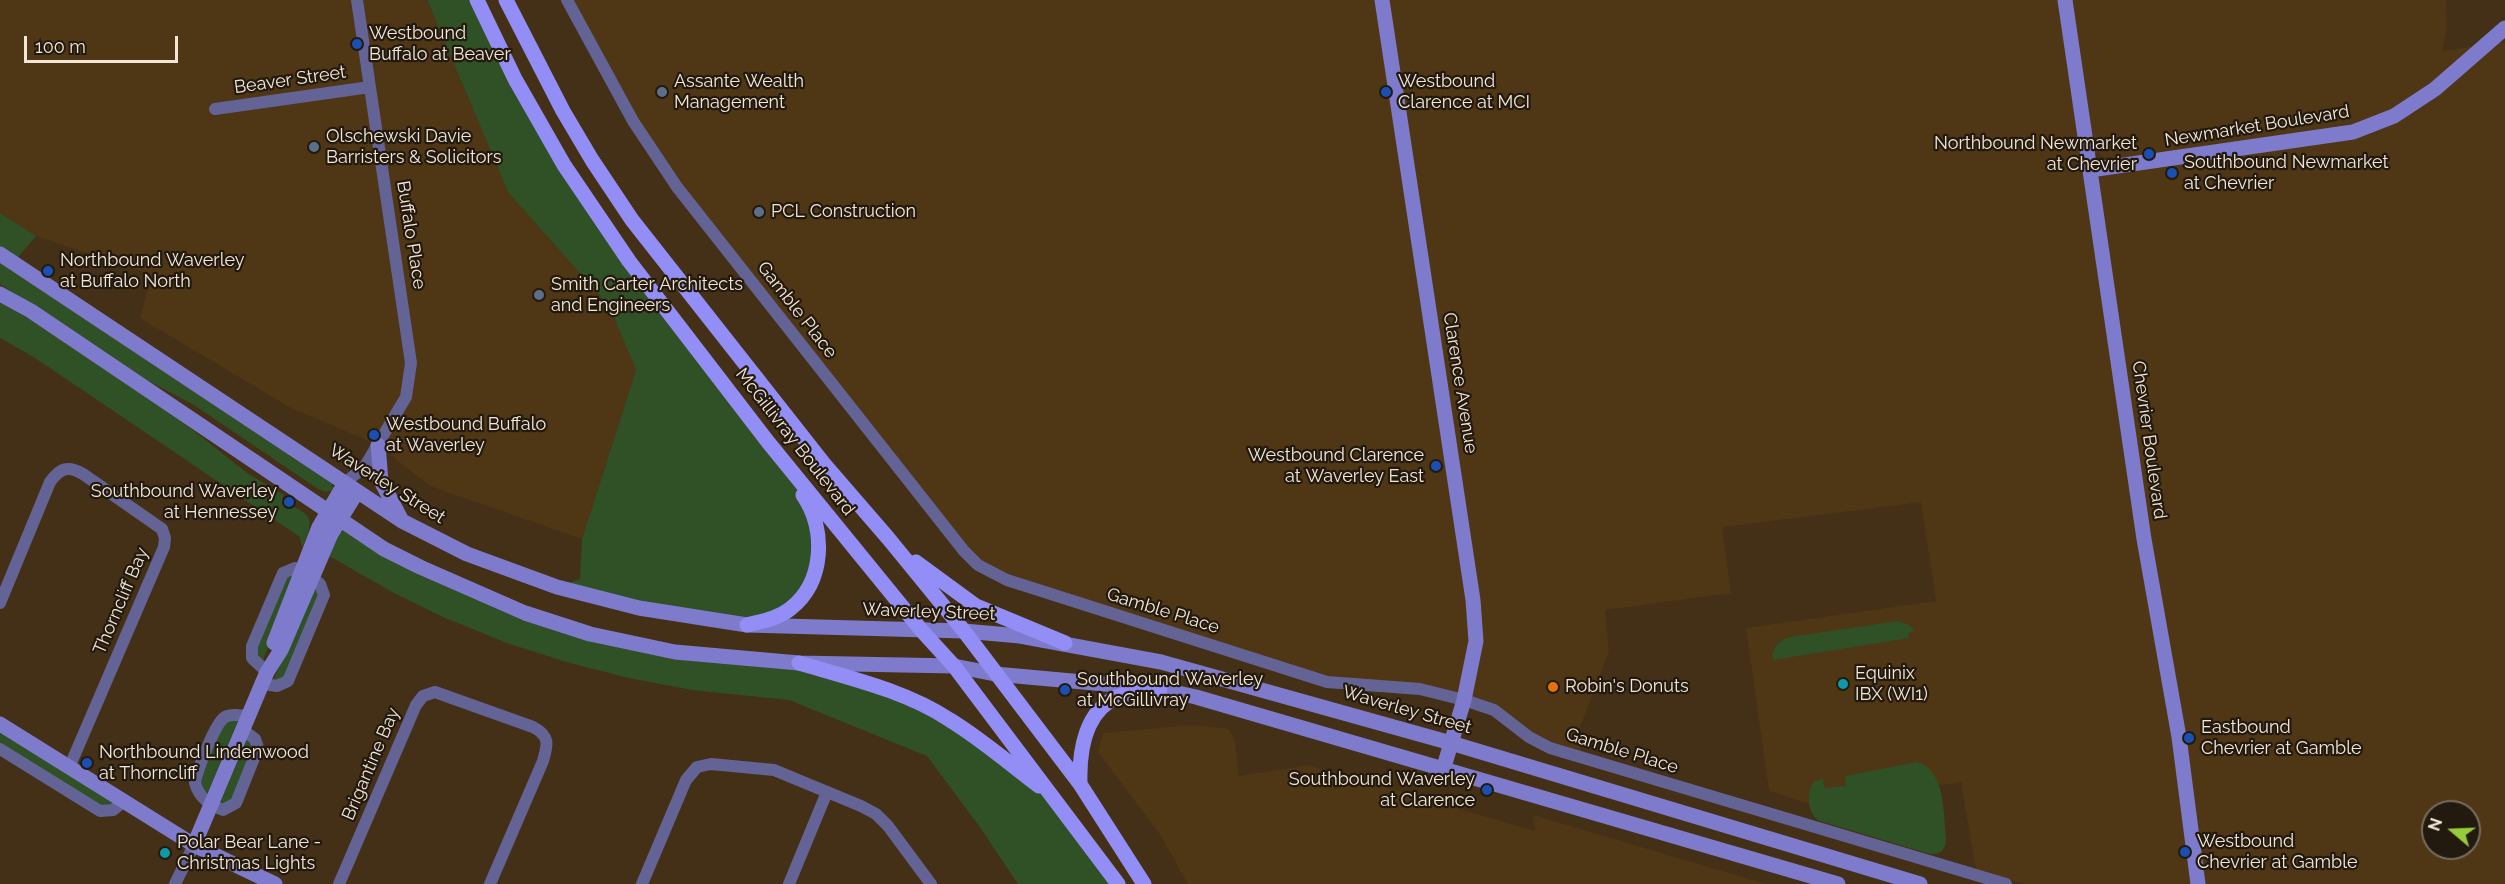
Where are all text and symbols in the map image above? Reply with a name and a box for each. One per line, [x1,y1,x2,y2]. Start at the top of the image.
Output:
place label: Westbound Buffalo at Beaver [369,23,511,66]
scale bar [27,24,182,62]
text: 100 m [35,36,86,57]
marker: Westbound Buffalo at Beaver [350,37,364,51]
street label: Beaver Street [233,61,347,99]
place label: Assante Wealth Management [674,71,804,113]
place label: Westbound Clarence at MCI [1398,71,1530,113]
marker: Assante Wealth Management [655,85,669,99]
marker: Westbound Clarence at MCI [1379,85,1393,99]
street label: Newmarket Boulevard [2163,101,2351,151]
place label: Olschewski Davie Barristers & Solicitors [326,126,502,168]
place label: Northbound Newmarket at Chevrier [1934,133,2137,176]
marker: Olschewski Davie Barristers & Solicitors [307,140,321,154]
marker: Northbound Newmarket at Chevrier [2142,147,2156,161]
place label: Southbound Newmarket at Chevrier [2184,152,2389,195]
marker: Southbound Newmarket at Chevrier [2165,166,2179,180]
street label: Buffalo Place [392,179,430,291]
place label: PCL Construction [771,201,916,223]
marker: PCL Construction [752,205,766,219]
place label: Northbound Waverley at Buffalo North [60,250,245,292]
street label: Gamble Place [753,257,841,363]
marker: Northbound Waverley at Buffalo North [41,264,55,278]
place label: Smith Carter Architects and Engineers [551,274,743,316]
marker: Smith Carter Architects and Engineers [532,288,546,302]
street label: Clarence Avenue [1438,311,1482,455]
street label: Chevrier Boulevard [2127,360,2171,520]
street label: McGillivray Boulevard [731,364,859,520]
place label: Westbound Buffalo at Waverley [386,414,546,456]
marker: Westbound Buffalo at Waverley [367,428,381,442]
street label: Waverley Street [325,440,449,528]
place label: Westbound Clarence at Waverley East [1248,445,1424,488]
marker: Westbound Clarence at Waverley East [1429,459,1443,473]
place label: Southbound Waverley at Hennessey [91,481,277,524]
marker: Southbound Waverley at Hennessey [282,495,296,509]
street label: Thorncliff Bay [89,544,153,658]
street label: Gamble Place [1104,584,1222,638]
street label: Waverley Street [862,599,996,625]
place label: Equinix IBX (WI1) [1855,663,1928,706]
place label: Southbound Waverley at McGillivray [1077,669,1263,712]
place label: Robin's Donuts [1565,676,1689,698]
marker: Equinix IBX (WI1) [1836,677,1850,691]
marker: Robin's Donuts [1546,680,1560,694]
street label: Waverley Street [1340,681,1474,739]
marker: Southbound Waverley at McGillivray [1058,683,1072,697]
street label: Brigantine Bay [338,704,404,824]
place label: Eastbound Chevrier at Gamble [2201,717,2362,760]
street label: Gamble Place [1563,724,1681,778]
marker: Eastbound Chevrier at Gamble [2182,731,2196,745]
place label: Northbound Lindenwood at Thorncliff [99,742,309,784]
marker: Northbound Lindenwood at Thorncliff [80,756,94,770]
place label: Southbound Waverley at Clarence [1289,769,1475,812]
marker: Southbound Waverley at Clarence [1480,783,1494,797]
north arrow [2421,800,2481,860]
text: N [2424,816,2446,833]
place label: Westbound Chevrier at Gamble [2197,831,2358,874]
place label: Polar Bear Lane - Christmas Lights [177,832,321,874]
marker: Westbound Chevrier at Gamble [2178,845,2192,859]
marker: Polar Bear Lane - Christmas Lights [158,846,172,860]

